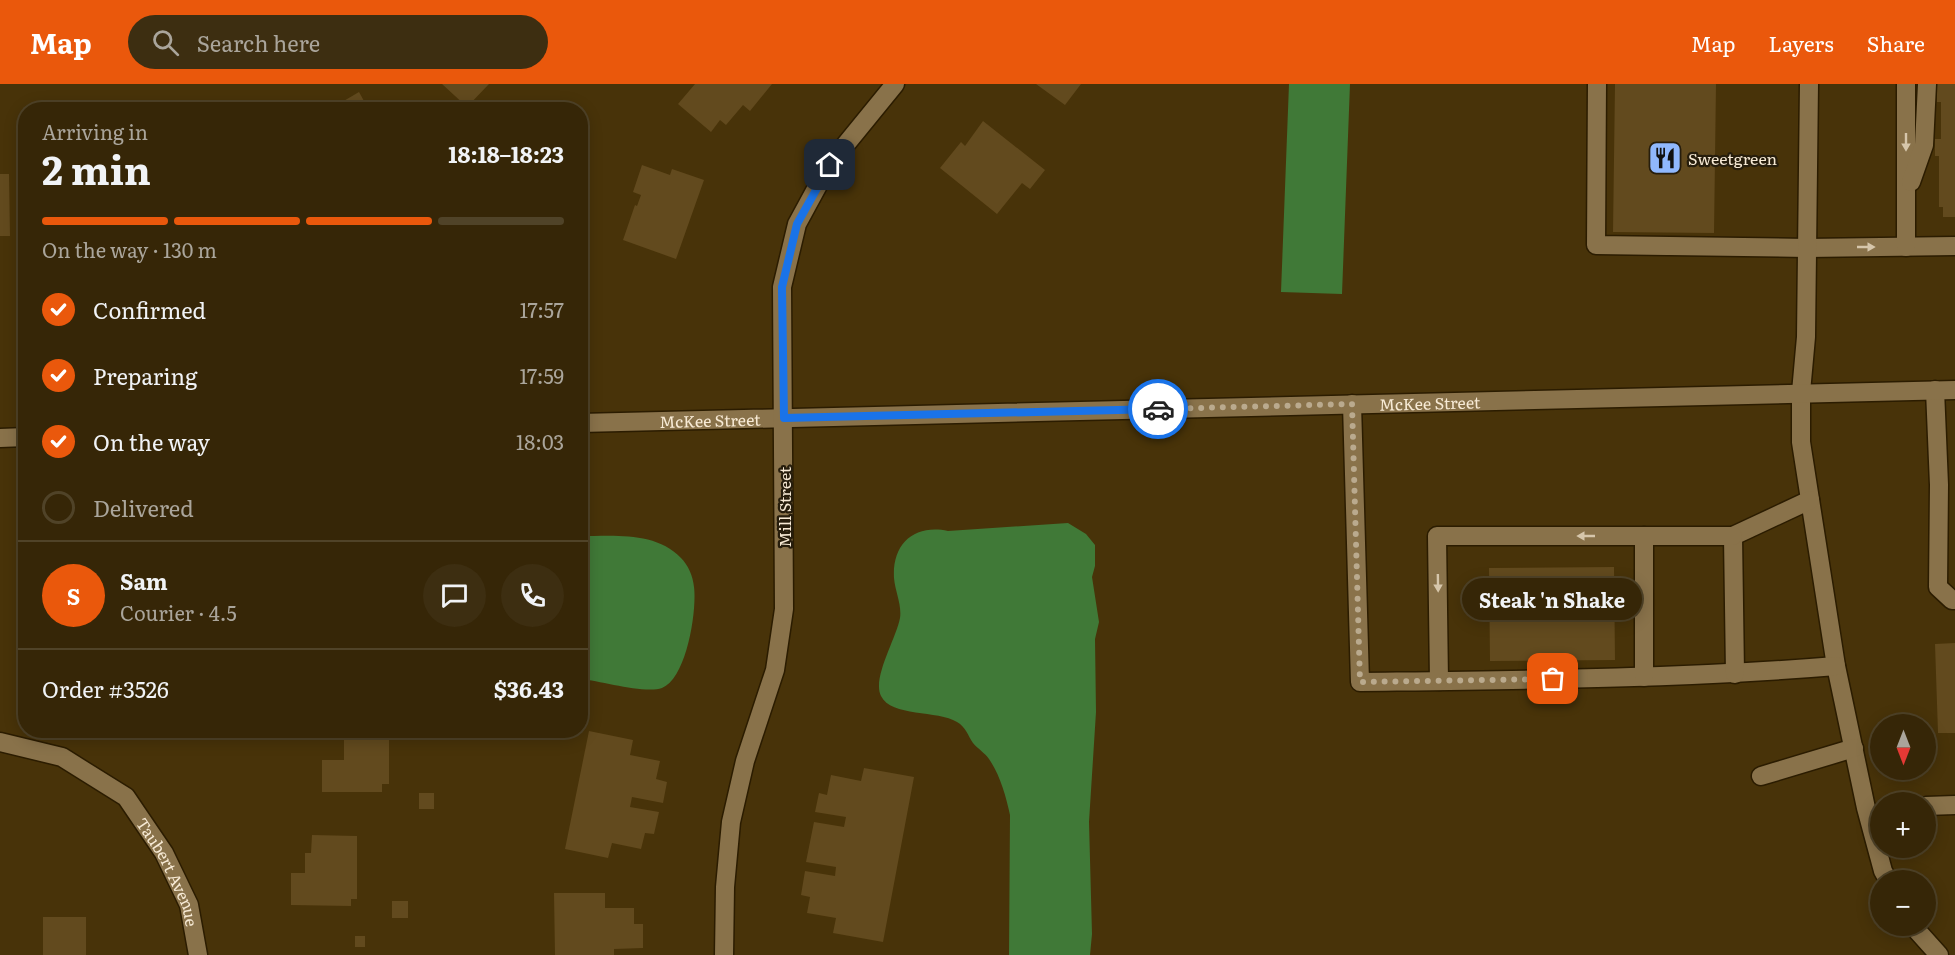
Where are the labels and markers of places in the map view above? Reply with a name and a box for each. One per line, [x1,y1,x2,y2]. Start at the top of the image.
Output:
pin [804,139,855,190]
restaurant icon: Sweetgreen [1647,140,1683,176]
place label: Sweetgreen [1688,146,1778,170]
callout: Steak 'n Shake [1463,577,1643,619]
pin [1527,653,1578,704]

